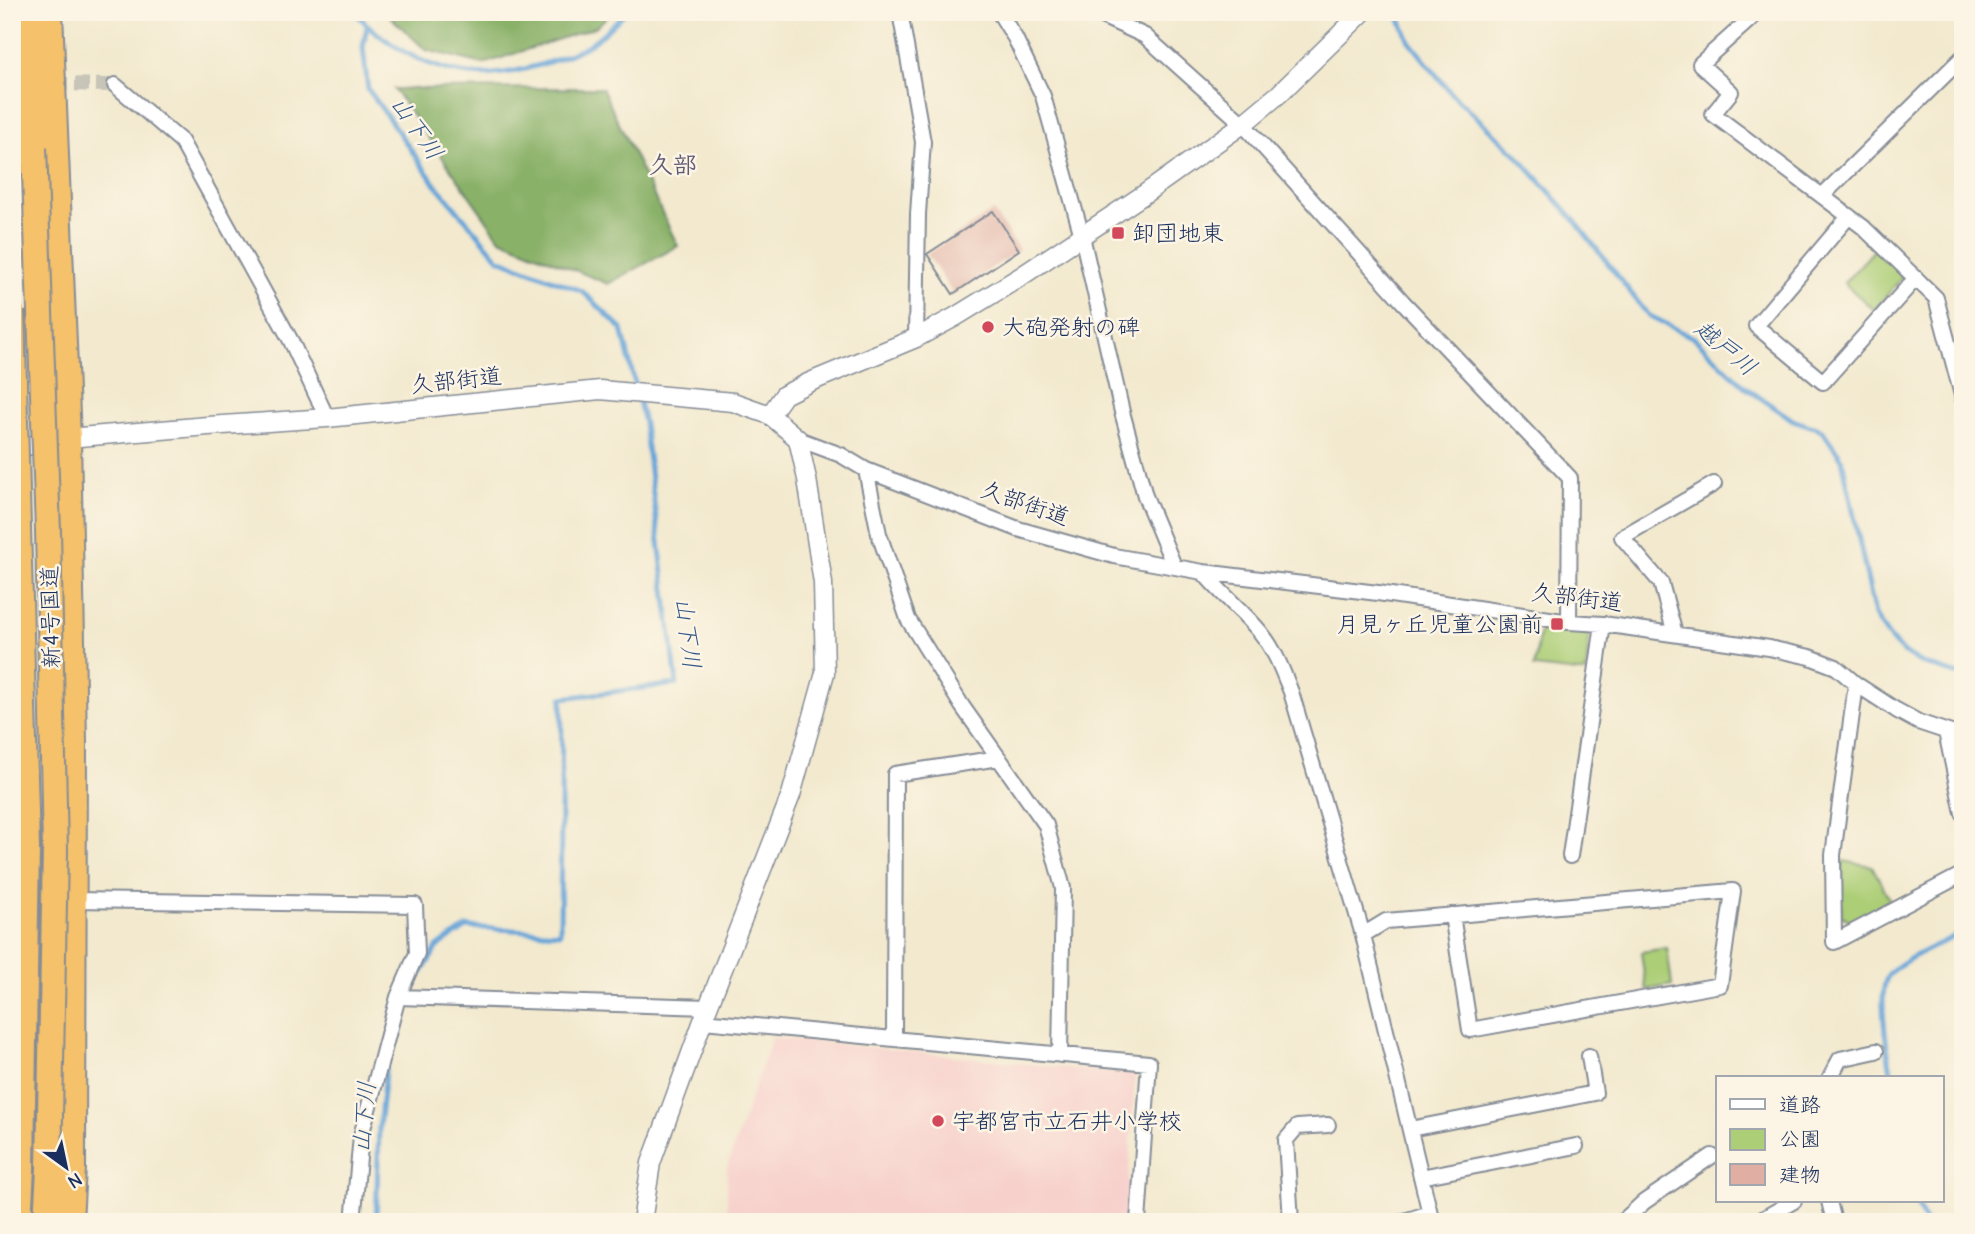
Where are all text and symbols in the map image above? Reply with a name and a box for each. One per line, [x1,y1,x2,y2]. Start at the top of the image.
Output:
water label: 山下川 [385,90,449,166]
district label: 久部 [649,151,697,179]
place label: 卸団地東 [1132,220,1224,247]
marker: 卸団地東 [1110,225,1126,241]
water label: 越戸川 [1689,313,1763,382]
place label: 大砲発射の碑 [1002,314,1140,341]
marker: 大砲発射の碑 [980,319,996,335]
street label: 久部街道 [409,362,503,399]
street label: 久部街道 [977,476,1073,531]
street label: 新4号国道 [36,565,65,669]
street label: 久部街道 [1530,578,1624,617]
water label: 山下川 [670,596,706,670]
place label: 月見ヶ丘児童公園前 [1336,611,1543,638]
marker: 月見ヶ丘児童公園前 [1549,616,1565,632]
legend [1716,1076,1944,1202]
water label: 山下川 [347,1080,381,1154]
text: 道路 [1779,1093,1821,1117]
place label: 宇都宮市立石井小学校 [952,1108,1182,1135]
marker: 宇都宮市立石井小学校 [930,1113,946,1129]
text: 公園 [1779,1127,1821,1151]
north arrow [32,1132,102,1202]
text: 建物 [1779,1163,1821,1187]
text: N [64,1168,86,1193]

